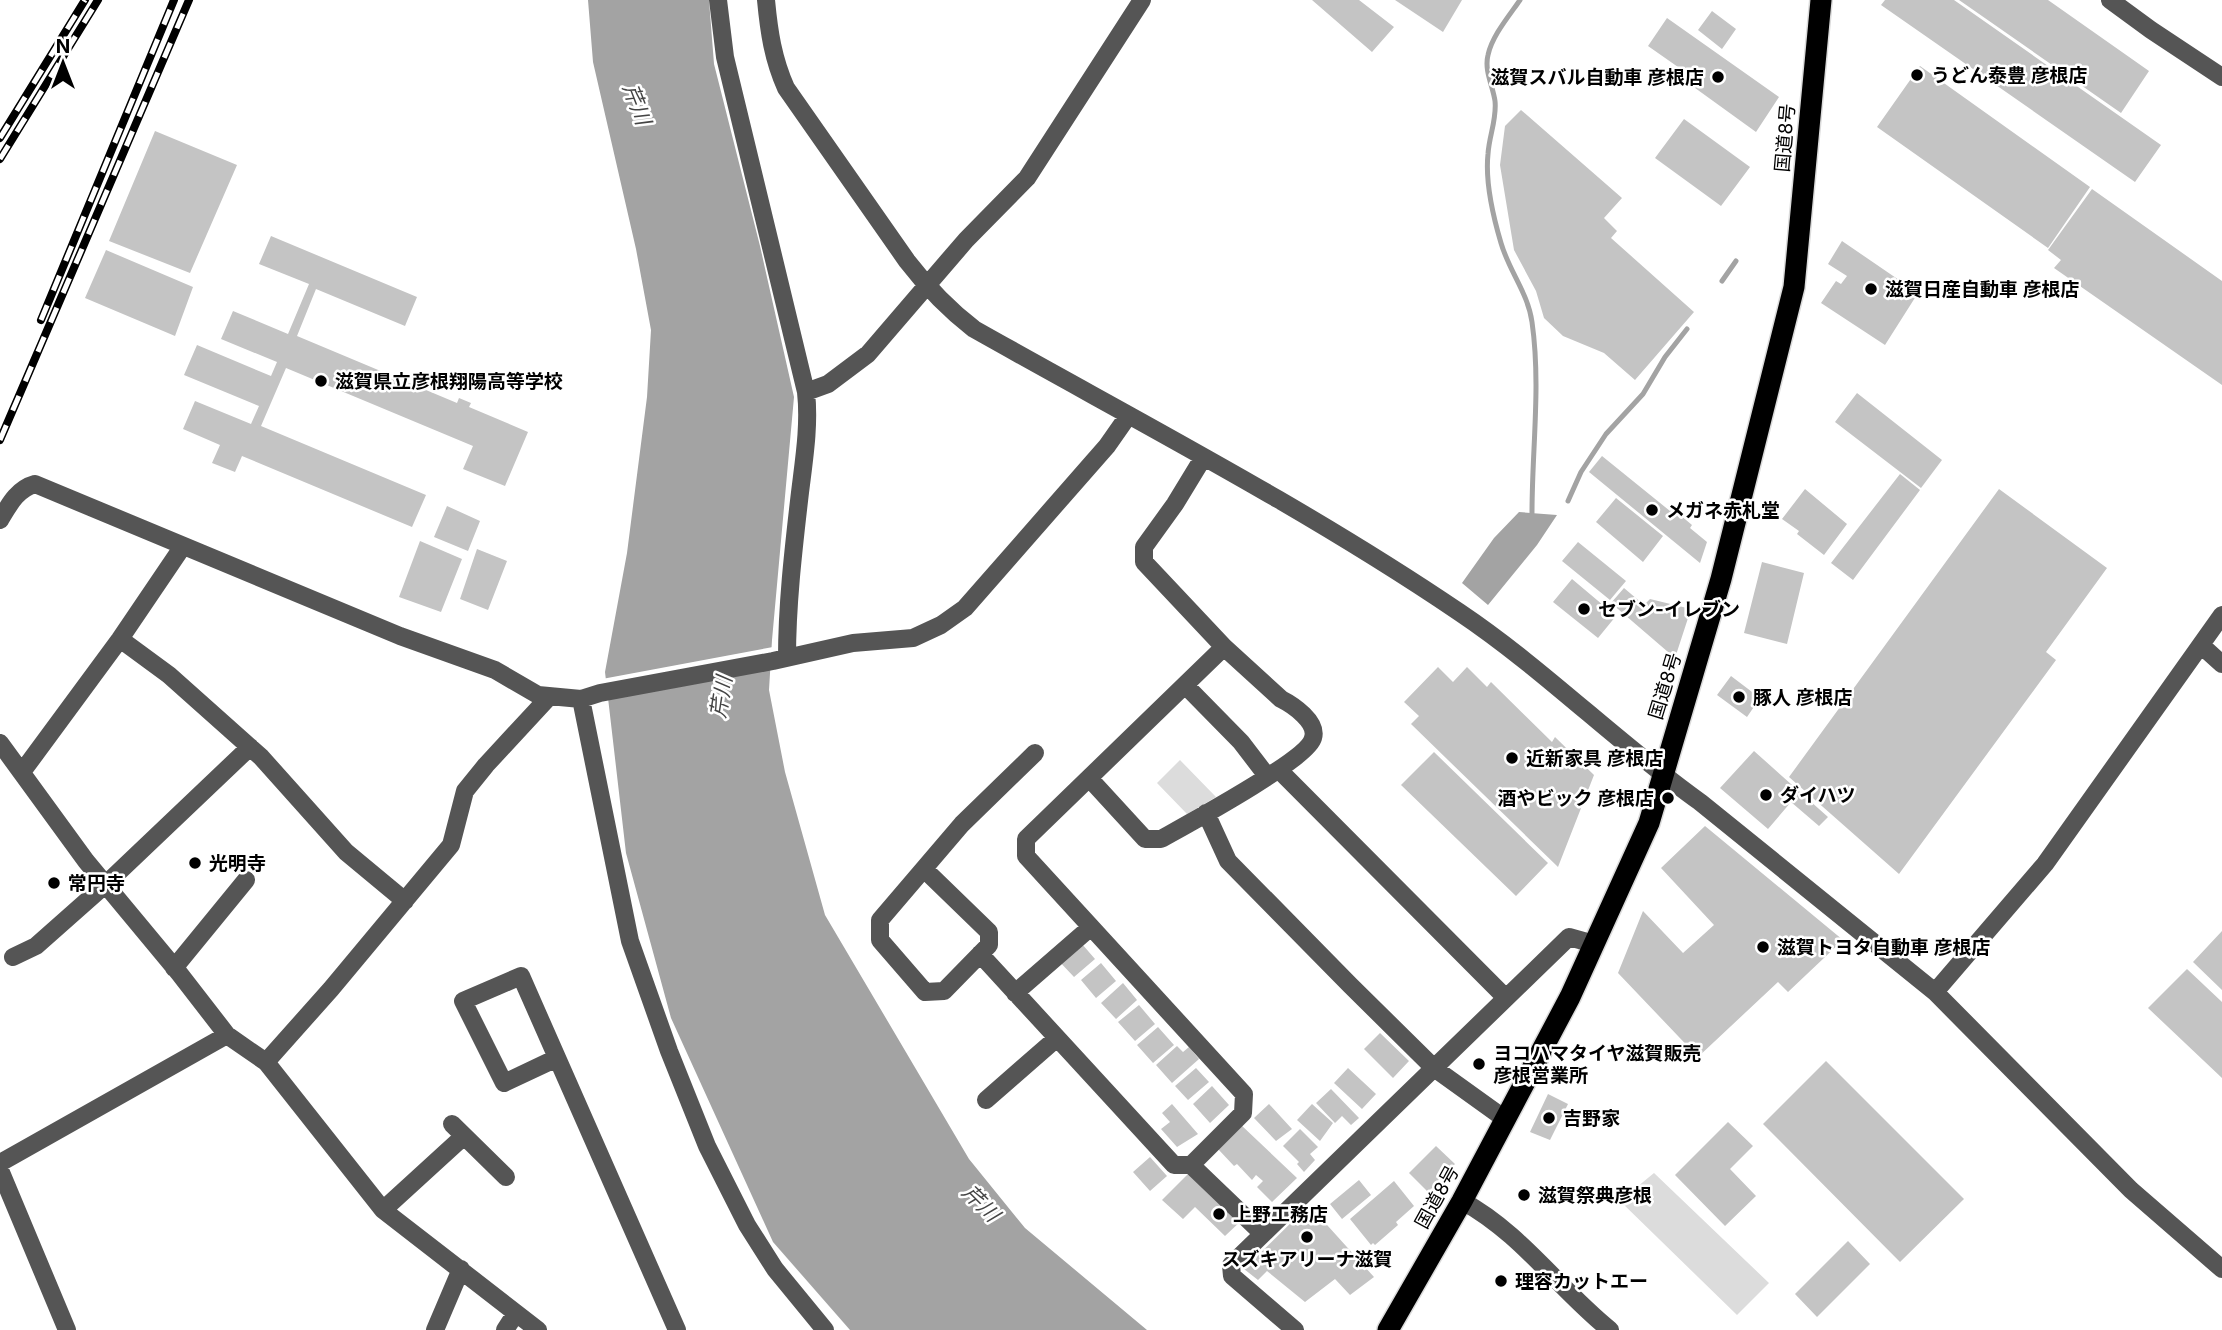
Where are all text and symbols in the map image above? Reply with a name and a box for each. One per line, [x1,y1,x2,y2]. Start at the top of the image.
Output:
north arrow [28,28,98,98]
text: N [56,35,70,58]
place label: うどん泰豊 彦根店 [1931,64,2088,87]
place label: 滋賀スバル自動車 彦根店 [1490,66,1704,89]
marker: うどん泰豊 彦根店 [1909,67,1925,83]
marker: 滋賀スバル自動車 彦根店 [1710,69,1726,85]
water label: 芹川 [618,80,657,130]
street label: 国道8号 [1771,103,1799,173]
place label: 滋賀日産自動車 彦根店 [1885,278,2080,301]
marker: 滋賀日産自動車 彦根店 [1863,281,1879,297]
place label: 滋賀県立彦根翔陽高等学校 [335,370,563,393]
marker: 滋賀県立彦根翔陽高等学校 [313,373,329,389]
place label: メガネ赤札堂 [1666,499,1780,522]
marker: メガネ赤札堂 [1644,502,1660,518]
place label: セブン-イレブン [1598,598,1740,621]
marker: セブン-イレブン [1576,601,1592,617]
street label: 国道8号 [1644,650,1686,722]
water label: 芹川 [705,672,737,720]
place label: 豚人 彦根店 [1753,686,1853,709]
marker: 豚人 彦根店 [1731,689,1747,705]
place label: 近新家具 彦根店 [1526,747,1664,770]
marker: 近新家具 彦根店 [1504,750,1520,766]
place label: ダイハツ [1780,784,1856,807]
place label: 酒やビック 彦根店 [1498,787,1654,810]
marker: ダイハツ [1758,787,1774,803]
marker: 酒やビック 彦根店 [1660,790,1676,806]
place label: 光明寺 [209,852,266,875]
marker: 光明寺 [187,855,203,871]
place label: 常円寺 [68,872,125,895]
marker: 常円寺 [46,875,62,891]
place label: 滋賀トヨタ自動車 彦根店 [1777,936,1991,959]
marker: 滋賀トヨタ自動車 彦根店 [1755,939,1771,955]
place label: ヨコハマタイヤ滋賀販売 彦根営業所 [1493,1042,1701,1087]
marker: ヨコハマタイヤ滋賀販売 彦根営業所 [1471,1056,1487,1072]
place label: 吉野家 [1563,1107,1620,1130]
marker: 吉野家 [1541,1110,1557,1126]
street label: 国道8号 [1410,1161,1464,1233]
water label: 芹川 [957,1179,1006,1228]
place label: 滋賀祭典彦根 [1538,1184,1652,1207]
marker: 滋賀祭典彦根 [1516,1187,1532,1203]
place label: 上野工務店 [1233,1203,1328,1226]
marker: 上野工務店 [1211,1206,1227,1222]
marker: スズキアリーナ滋賀 [1299,1229,1315,1245]
place label: スズキアリーナ滋賀 [1221,1248,1393,1271]
place label: 理容カットエー [1515,1270,1648,1293]
marker: 理容カットエー [1493,1273,1509,1289]

